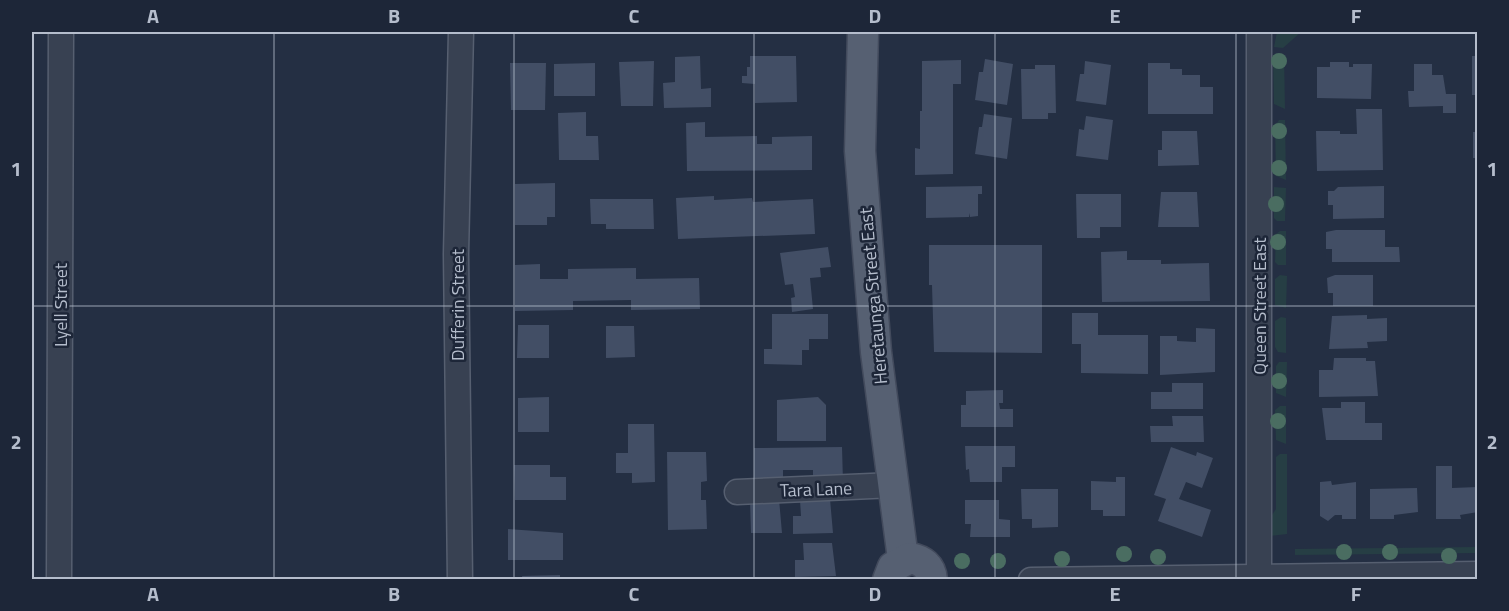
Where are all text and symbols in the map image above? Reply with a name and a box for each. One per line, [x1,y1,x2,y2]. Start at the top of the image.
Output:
text: A [147,0,159,31]
text: B [388,0,400,31]
text: C [629,0,640,31]
text: D [869,0,881,31]
text: E [1109,0,1121,31]
text: F [1351,0,1362,31]
text: 1 [10,153,22,184]
text: 1 [1486,153,1498,184]
street label: Heretaunga Street East [852,206,894,385]
street label: Queen Street East [1246,237,1273,375]
street label: Dufferin Street [444,248,471,361]
street label: Lyell Street [47,262,74,347]
text: 2 [10,426,22,457]
text: 2 [1486,426,1498,457]
street label: Tara Lane [779,474,853,504]
text: A [147,578,159,609]
text: B [388,578,400,609]
text: C [629,578,640,609]
text: D [869,578,881,609]
text: E [1109,578,1121,609]
text: F [1351,578,1362,609]

